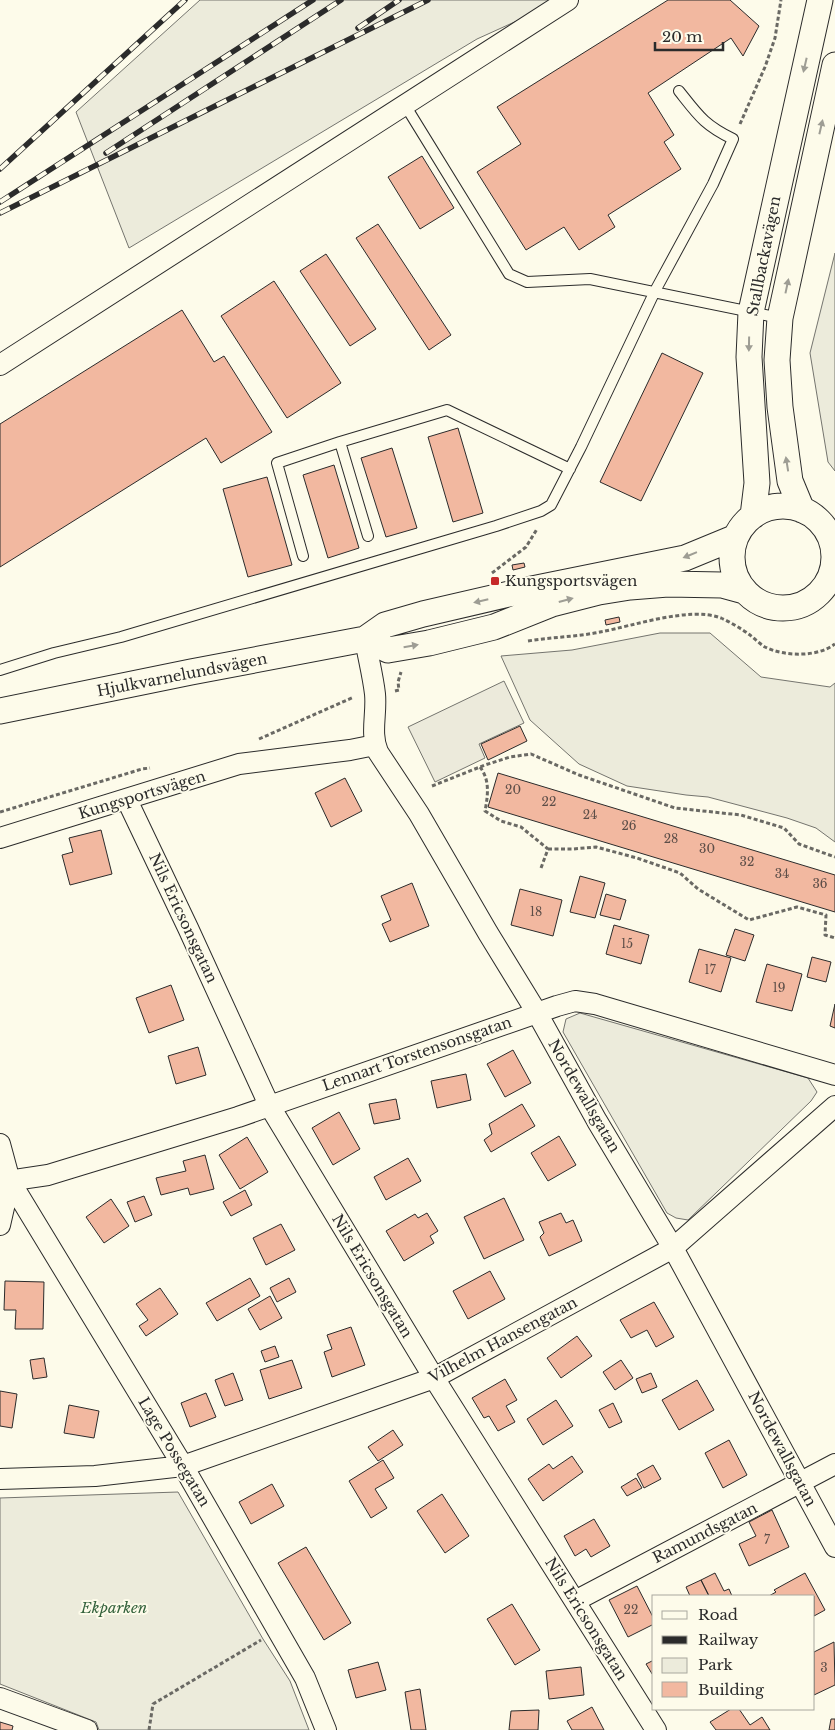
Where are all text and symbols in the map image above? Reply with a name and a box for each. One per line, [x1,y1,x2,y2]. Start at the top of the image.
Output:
scale bar [655,20,722,52]
text: 20 m [662,27,702,46]
one-way arrow [801,57,809,72]
one-way arrow [817,119,825,134]
street label: Stallbackavägen [743,194,784,318]
one-way arrow [783,277,791,293]
one-way arrow [745,336,753,352]
one-way arrow [783,456,791,472]
one-way arrow [682,551,697,559]
place label: Kungsportsvägen [505,571,637,590]
marker: Kungsportsvägen [489,575,501,587]
one-way arrow [559,596,574,604]
one-way arrow [473,597,488,605]
one-way arrow [403,642,419,650]
street label: Hjulkvarnelundsvägen [95,649,269,700]
street label: Kungsportsvägen [76,766,208,823]
house number: 20 [505,782,521,797]
house number: 22 [542,794,556,809]
house number: 24 [583,807,597,822]
house number: 26 [621,818,637,833]
house number: 28 [664,831,678,846]
house number: 30 [699,841,715,856]
street label: Nils Ericsonsgatan [145,850,222,986]
house number: 32 [740,854,754,869]
house number: 34 [775,866,789,881]
house number: 36 [812,876,828,891]
house number: 18 [530,904,542,919]
house number: 15 [621,936,633,951]
house number: 17 [704,962,717,977]
house number: 19 [772,980,786,995]
street label: Lennart Torstensonsgatan [320,1012,514,1095]
street label: Nordewallsgatan [544,1036,625,1156]
street label: Nils Ericsonsgatan [328,1210,417,1341]
street label: Vilhelm Hansengatan [424,1292,580,1387]
street label: Nordewallsgatan [744,1388,821,1510]
street label: Lage Possegatan [134,1393,215,1510]
street label: Ramundsgatan [649,1498,760,1567]
house number: 7 [764,1532,771,1547]
street label: Nils Ericsonsgatan [541,1554,632,1684]
legend [652,1595,815,1710]
park label: Ekparken [80,1598,147,1617]
house number: 22 [624,1602,638,1617]
text: Road [698,1605,738,1624]
text: Railway [698,1630,759,1649]
text: Park [698,1655,734,1674]
house number: 3 [820,1660,828,1675]
text: Building [698,1680,765,1699]

